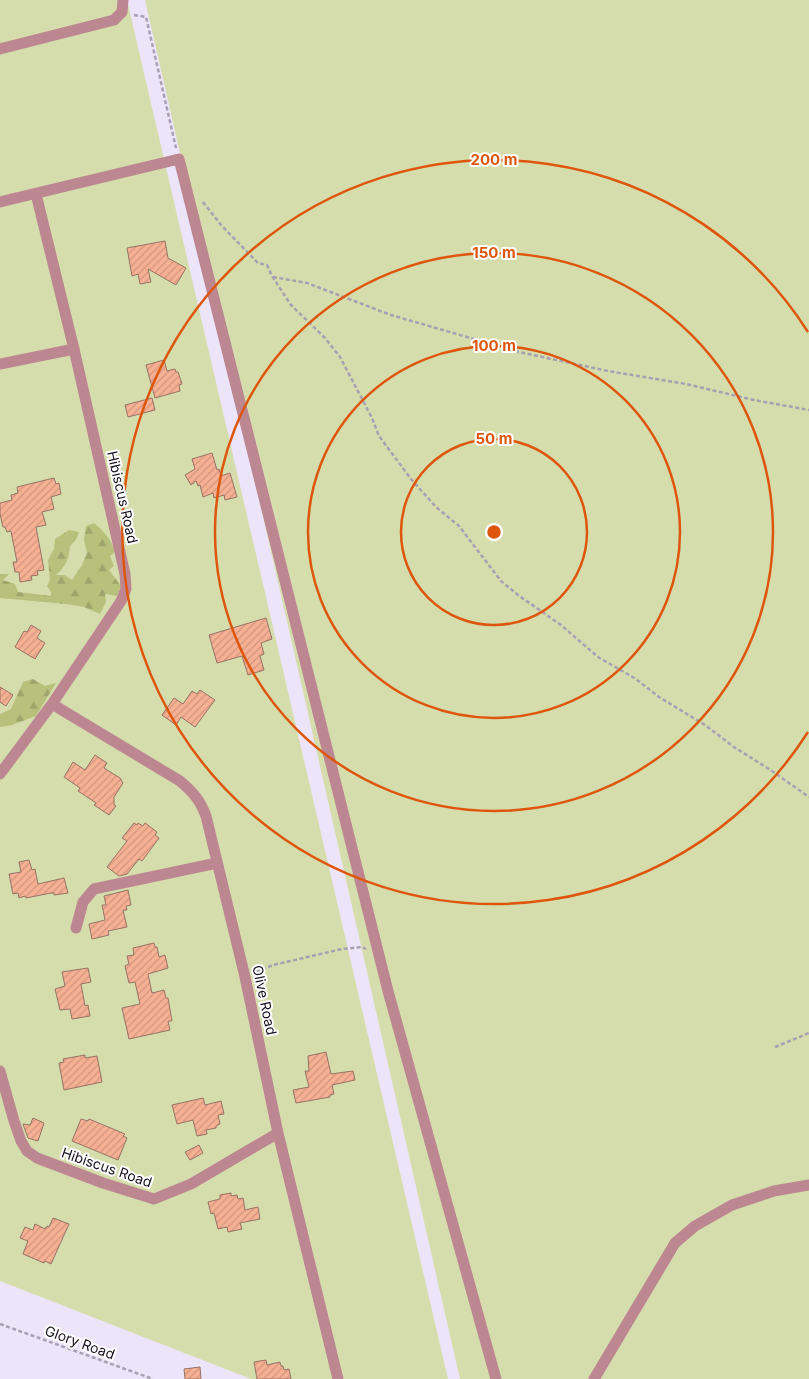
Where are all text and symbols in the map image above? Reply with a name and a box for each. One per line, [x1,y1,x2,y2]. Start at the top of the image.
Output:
text: 200 m [471,150,517,169]
text: 150 m [472,243,516,262]
text: 100 m [472,336,516,355]
text: 50 m [476,429,512,448]
street label: Hibiscus Road [104,449,142,545]
centre of rings [485,523,503,541]
street label: Olive Road [249,964,281,1036]
street label: Hibiscus Road [60,1144,154,1190]
street label: Glory Road [43,1321,117,1363]

